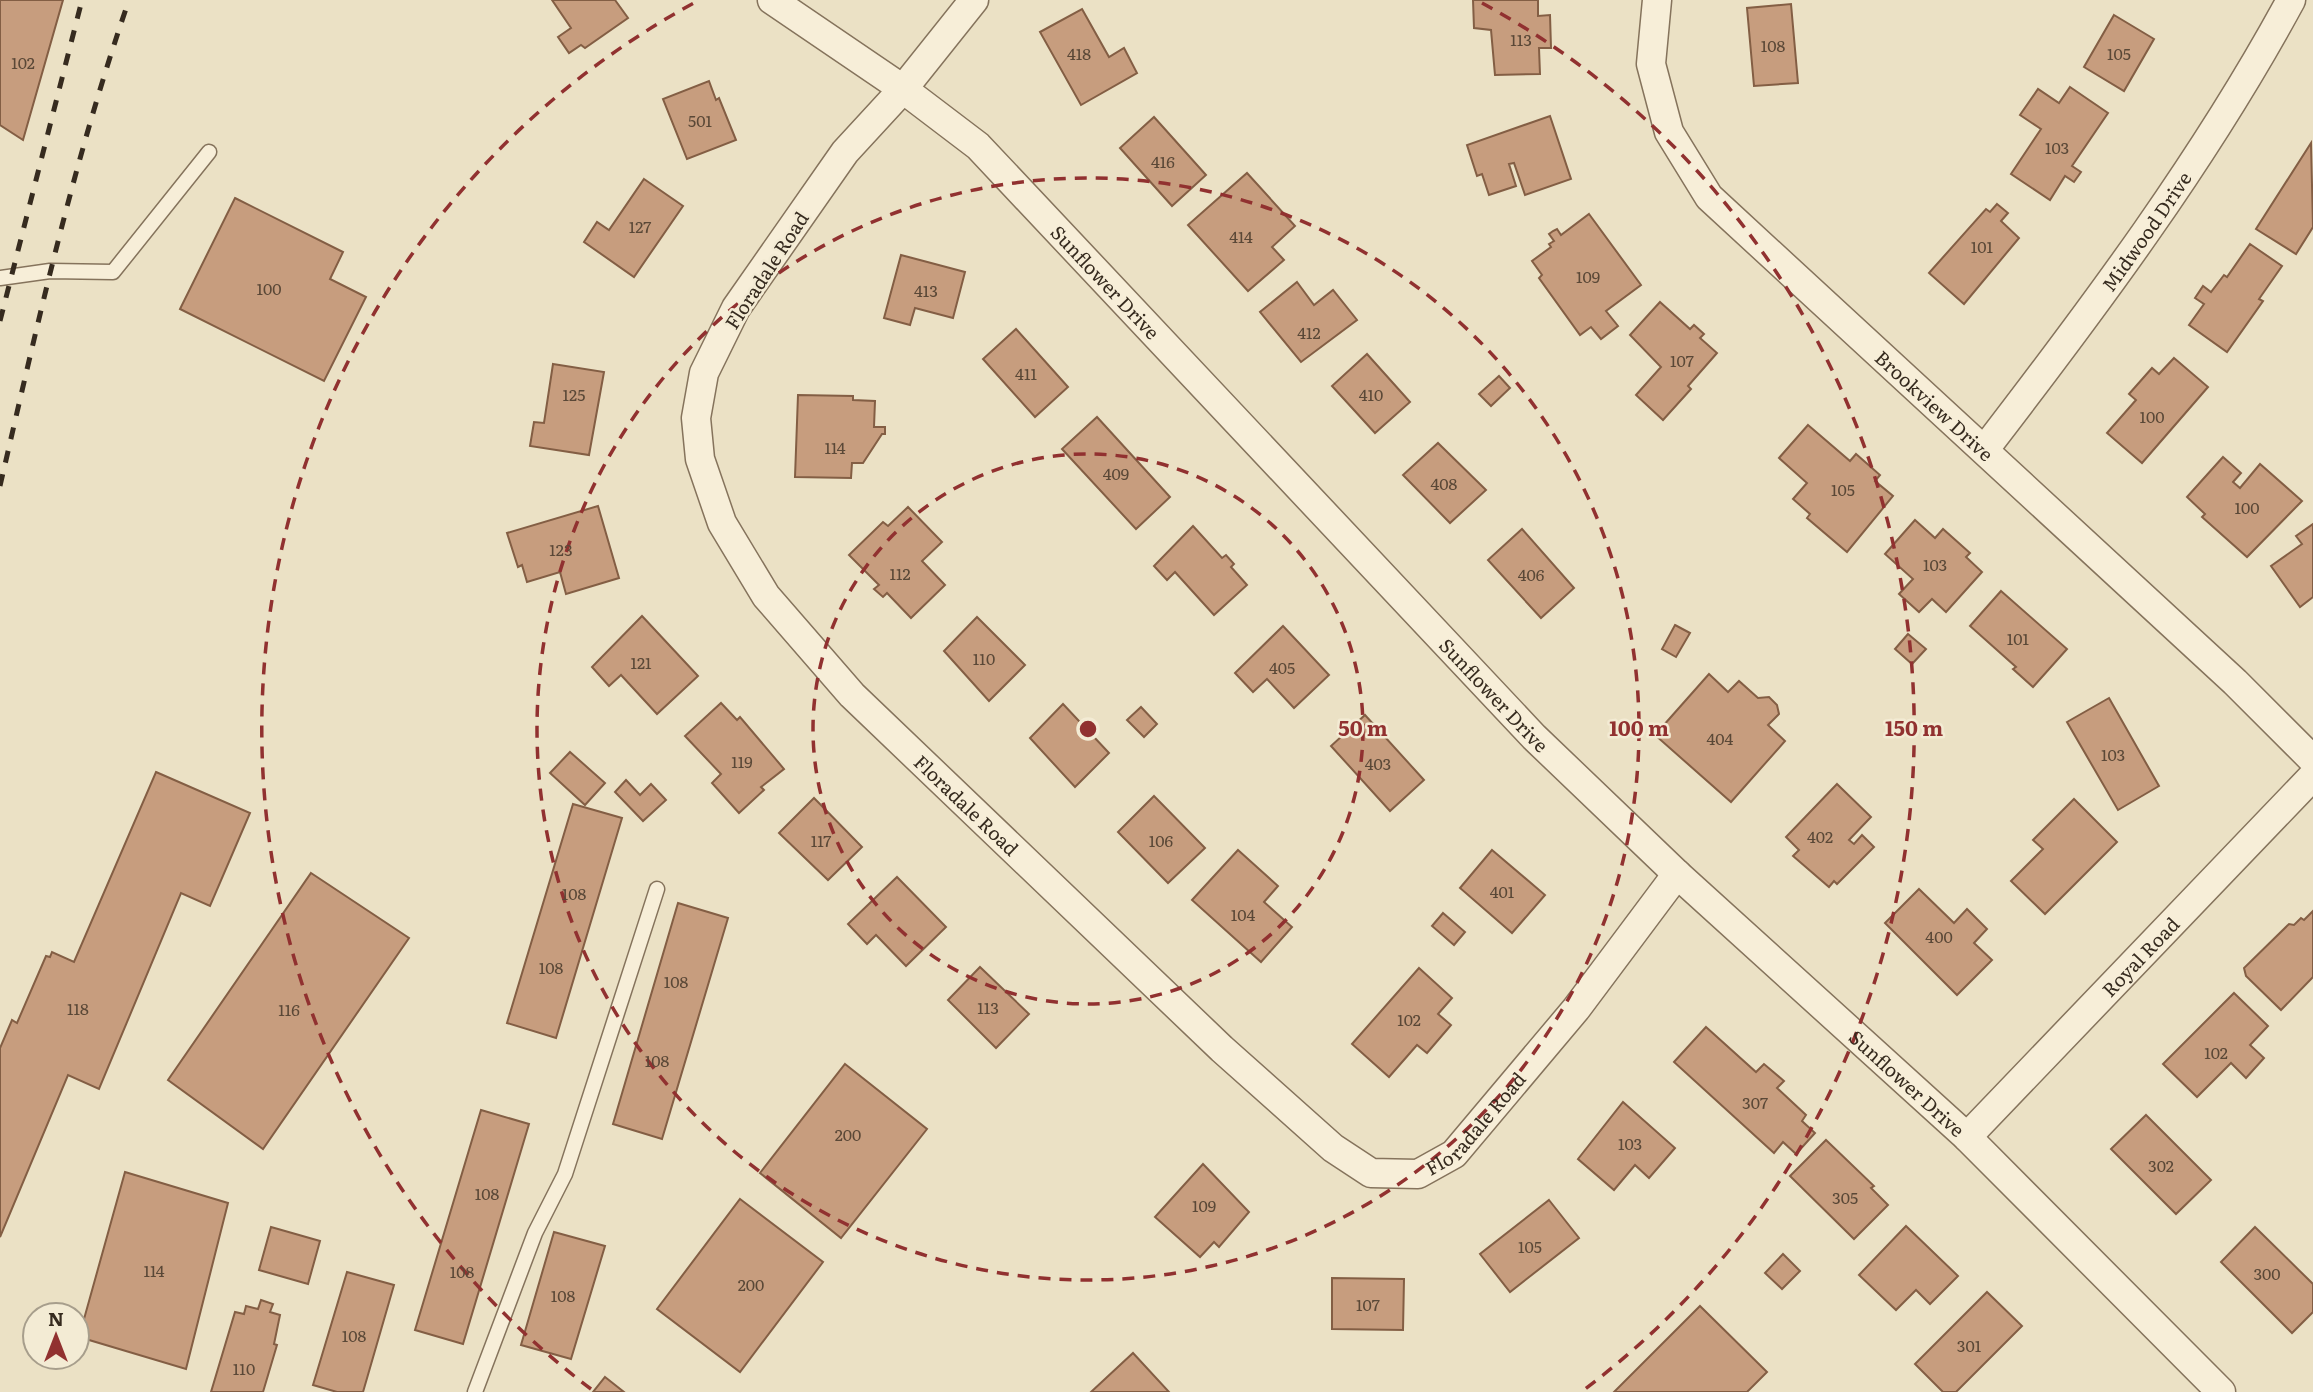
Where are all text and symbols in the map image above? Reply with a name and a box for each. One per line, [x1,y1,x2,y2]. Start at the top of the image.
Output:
house number: 113 [1510,27,1532,51]
house number: 108 [1761,33,1785,57]
house number: 418 [1067,41,1091,65]
house number: 105 [2107,41,2131,65]
house number: 102 [11,50,35,74]
house number: 501 [688,108,712,132]
house number: 103 [2045,135,2069,159]
house number: 416 [1151,149,1175,173]
street label: Midwood Drive [2094,166,2198,297]
street label: Floradale Road [717,205,815,334]
house number: 127 [629,214,651,238]
street label: Sunflower Drive [1045,218,1167,345]
house number: 414 [1229,224,1253,248]
house number: 101 [1971,234,1994,258]
house number: 109 [1576,264,1600,288]
house number: 100 [256,276,282,300]
house number: 413 [914,278,938,302]
house number: 412 [1297,320,1321,344]
street label: Brookview Drive [1869,343,2000,467]
house number: 107 [1670,348,1694,372]
house number: 411 [1015,361,1037,385]
house number: 125 [563,382,585,406]
house number: 410 [1359,382,1383,406]
house number: 100 [2139,404,2165,428]
house number: 114 [824,435,846,459]
house number: 409 [1103,461,1129,485]
house number: 408 [1431,471,1458,495]
house number: 105 [1831,477,1855,501]
house number: 100 [2234,495,2260,519]
house number: 123 [549,537,573,561]
house number: 103 [1923,552,1947,576]
house number: 112 [889,561,911,585]
house number: 406 [1518,562,1545,586]
house number: 101 [2007,626,2030,650]
street label: Sunflower Drive [1433,631,1555,758]
house number: 110 [973,646,995,670]
house number: 121 [630,650,652,674]
house number: 405 [1269,655,1295,679]
text: 50 m [1338,711,1388,742]
text: 100 m [1609,711,1669,742]
text: 150 m [1885,711,1943,742]
centre of rings [1076,717,1100,741]
house number: 404 [1707,726,1734,750]
house number: 103 [2101,742,2125,766]
street label: Floradale Road [908,748,1026,862]
house number: 119 [731,749,753,773]
house number: 403 [1365,751,1391,775]
house number: 402 [1807,824,1833,848]
house number: 117 [811,828,831,852]
house number: 106 [1149,828,1174,852]
house number: 401 [1490,879,1515,903]
house number: 108 [562,881,586,905]
house number: 104 [1231,902,1255,926]
street label: Royal Road [2095,910,2185,1003]
house number: 400 [1925,924,1953,948]
house number: 108 [539,955,563,979]
house number: 108 [664,969,688,993]
house number: 113 [977,995,999,1019]
house number: 118 [67,996,89,1020]
house number: 116 [278,997,300,1021]
house number: 102 [1397,1007,1421,1031]
street label: Sunflower Drive [1843,1023,1972,1143]
house number: 102 [2204,1040,2228,1064]
house number: 108 [645,1048,669,1072]
street label: Floradale Road [1420,1065,1532,1181]
house number: 307 [1742,1090,1768,1114]
house number: 200 [835,1122,861,1146]
house number: 103 [1618,1131,1642,1155]
house number: 302 [2148,1153,2174,1177]
house number: 108 [475,1181,499,1205]
house number: 305 [1832,1185,1858,1209]
house number: 109 [1192,1193,1216,1217]
house number: 105 [1518,1234,1542,1258]
house number: 114 [143,1258,165,1282]
house number: 108 [450,1259,474,1283]
house number: 300 [2253,1261,2281,1285]
house number: 200 [738,1272,764,1296]
house number: 108 [551,1283,575,1307]
house number: 107 [1356,1292,1380,1316]
north arrow [21,1301,91,1371]
text: N [48,1304,64,1332]
house number: 108 [342,1323,366,1347]
house number: 301 [1957,1333,1982,1357]
house number: 110 [233,1356,255,1380]

